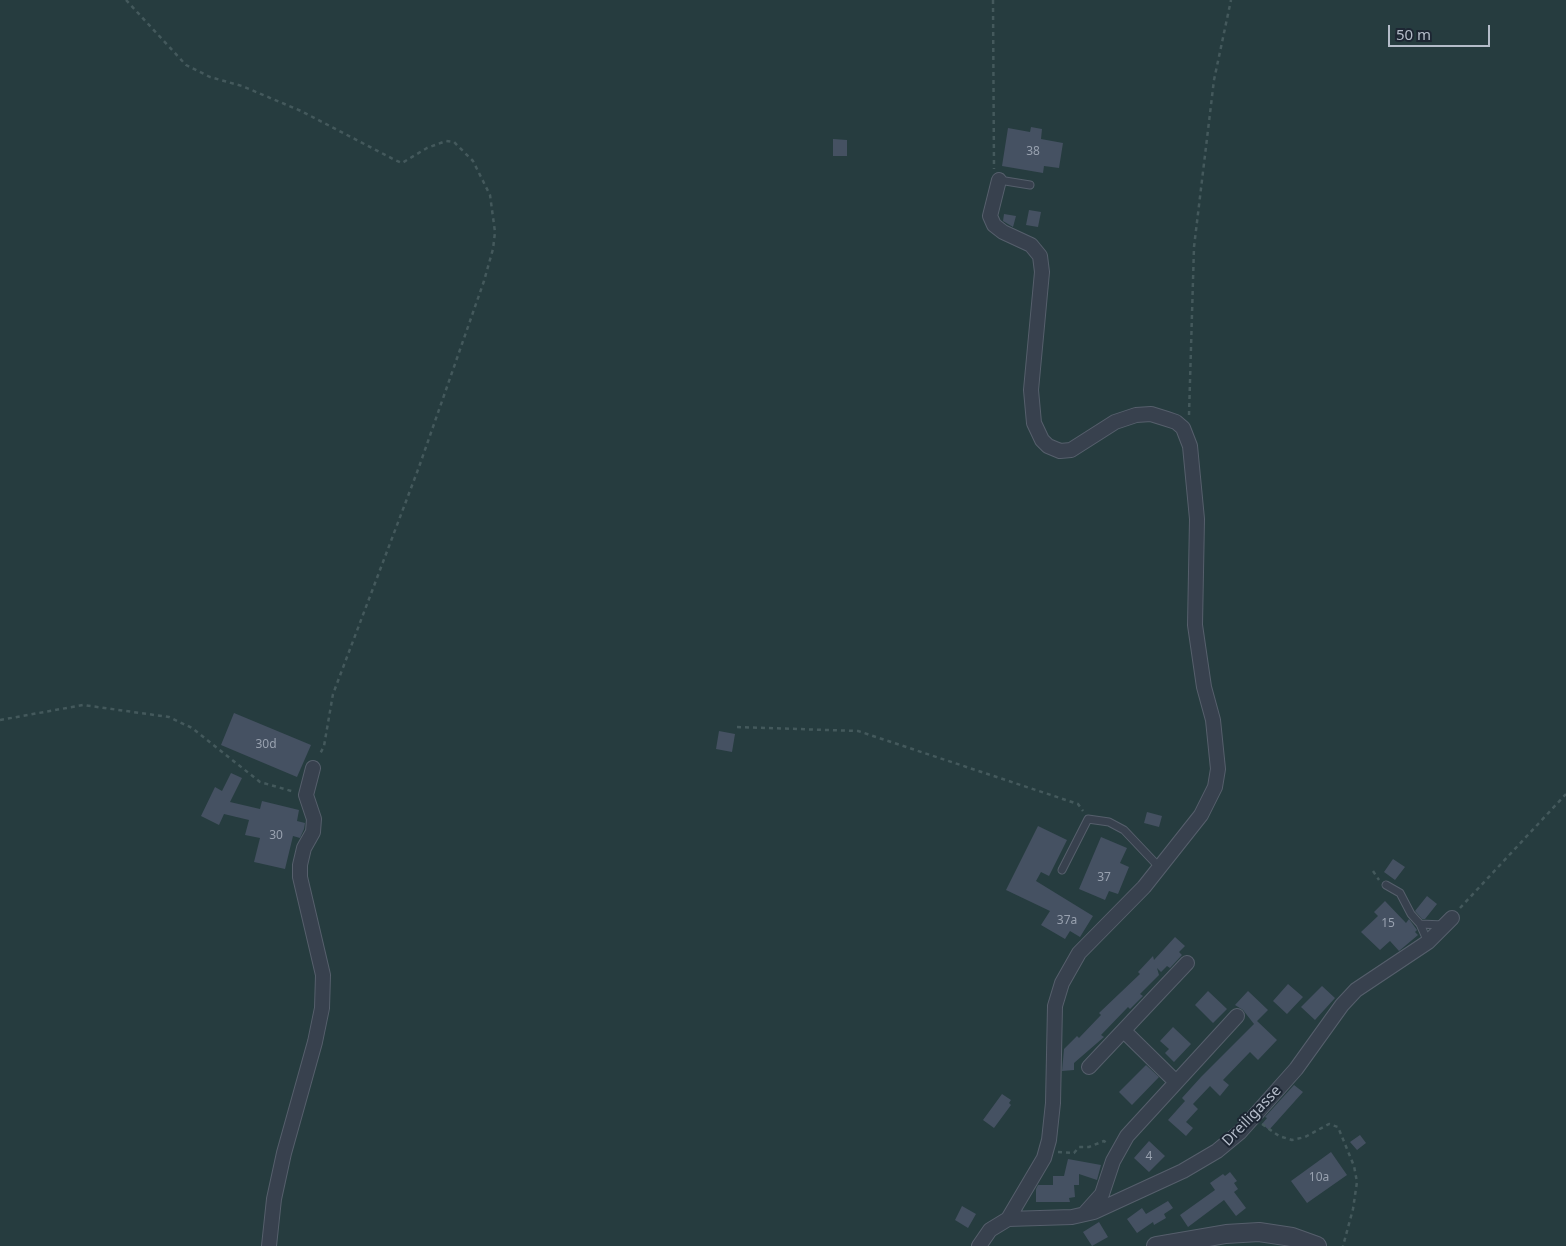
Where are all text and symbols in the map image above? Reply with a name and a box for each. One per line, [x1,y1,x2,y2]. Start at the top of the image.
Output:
scale bar [1391,15,1494,47]
text: 50 m [1396,24,1431,44]
house number: 38 [1026,145,1040,159]
house number: 30d [255,738,277,752]
house number: 30 [269,829,283,843]
house number: 37 [1097,871,1111,885]
house number: 37a [1057,914,1077,928]
house number: 15 [1381,917,1395,931]
street label: Dreiligasse [1219,1082,1285,1150]
house number: 4 [1146,1150,1152,1164]
house number: 10a [1309,1171,1329,1185]

